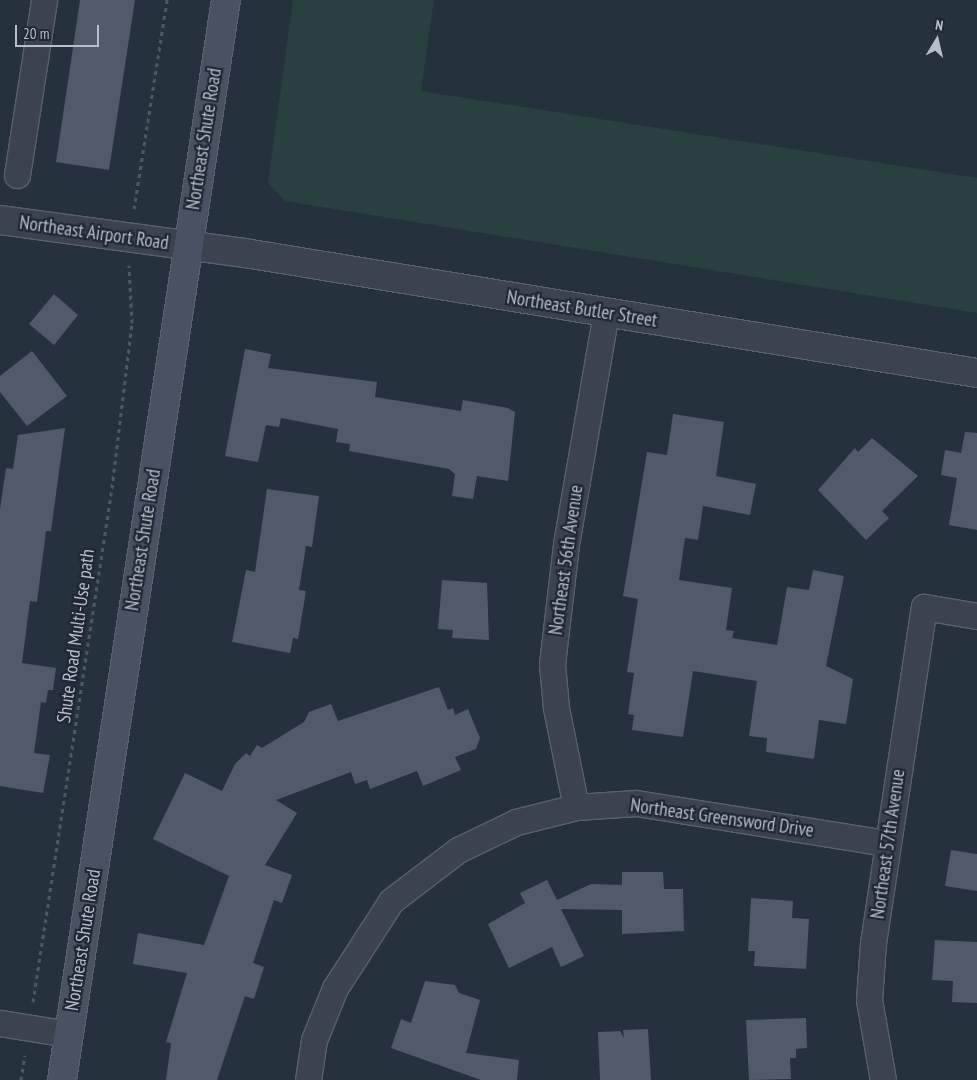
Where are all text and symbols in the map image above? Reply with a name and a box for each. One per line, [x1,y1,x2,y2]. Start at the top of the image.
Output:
scale bar [18,15,101,47]
north arrow [912,15,962,65]
text: N [934,16,944,35]
text: 20 m [23,24,49,43]
street label: Northeast Shute Road [182,67,226,211]
street label: Northeast Airport Road [18,211,170,255]
street label: Northeast Butler Street [505,286,659,332]
street label: Northeast Shute Road [121,468,165,612]
street label: Northeast 56th Avenue [544,483,588,637]
street label: Shute Road Multi-Use path [53,548,99,724]
street label: Northeast 57th Avenue [866,767,910,921]
street label: Northeast Greensword Drive [629,794,815,842]
street label: Northeast Shute Road [61,868,105,1012]

